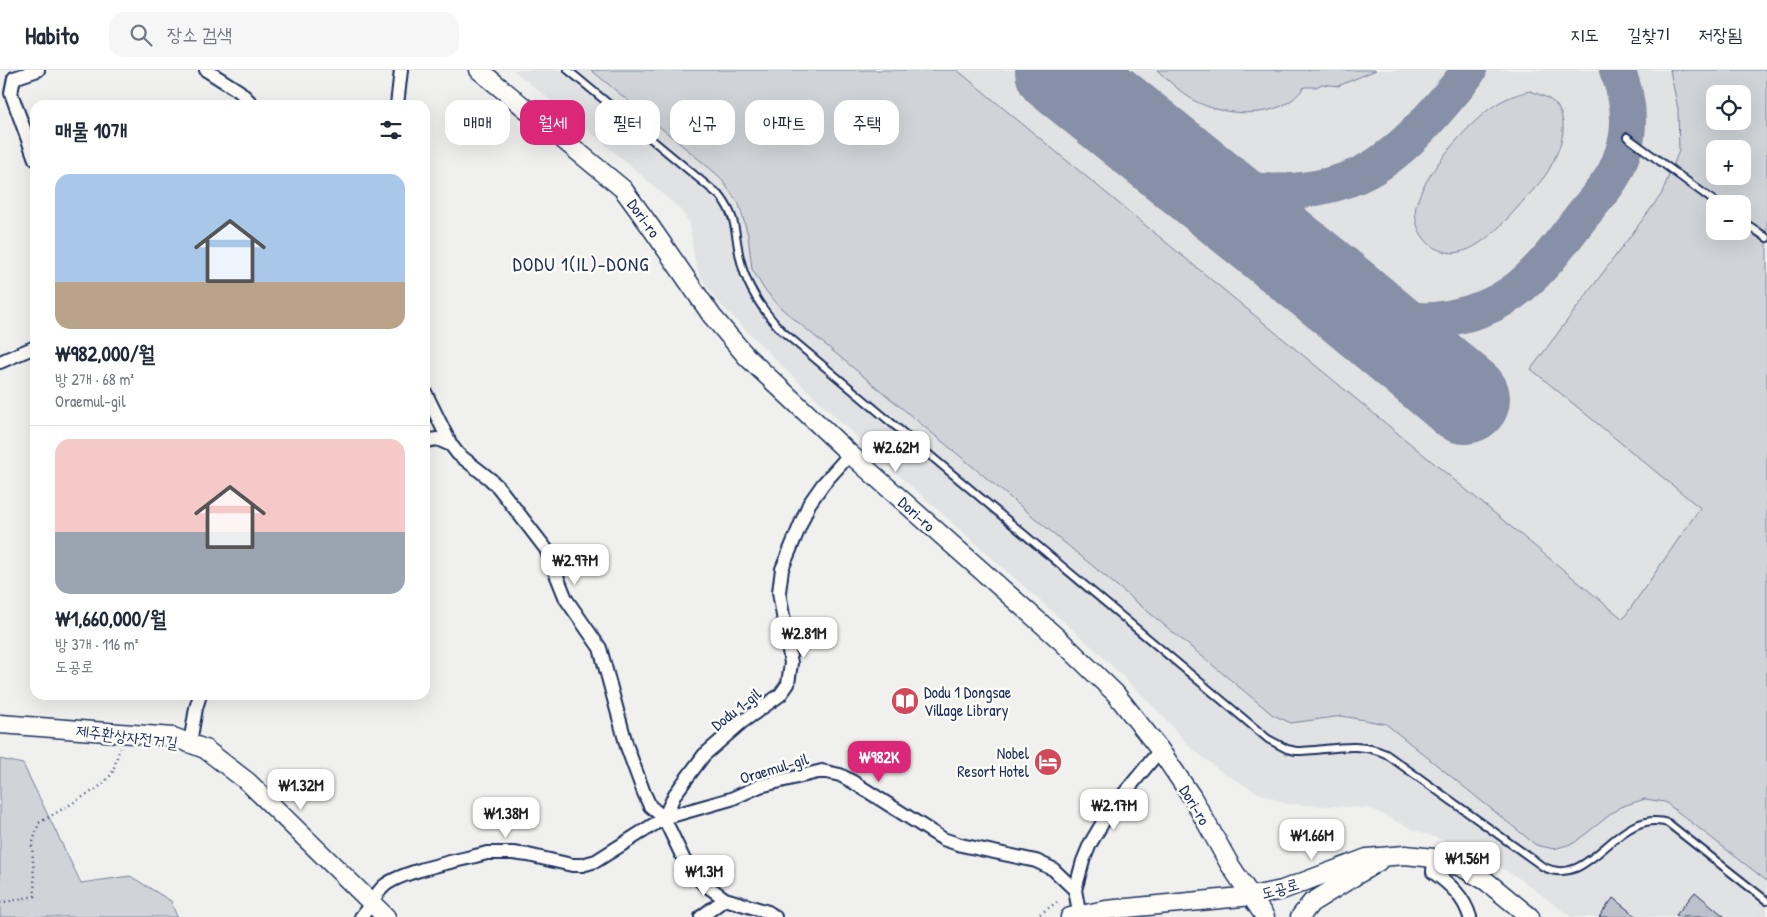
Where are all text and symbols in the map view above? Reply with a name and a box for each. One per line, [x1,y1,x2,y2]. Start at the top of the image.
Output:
search box [109,12,459,57]
text: Habito [25,19,79,51]
icon: search [127,21,155,49]
text: 장소 검색 [167,21,232,47]
text: 지도 [1570,22,1599,47]
text: 길찾기 [1627,22,1671,47]
text: 저장됨 [1699,22,1742,47]
map controls [1706,85,1751,240]
button: locate [1706,85,1751,130]
chip: 매매 [445,100,510,145]
chip: 월세 [520,100,585,145]
chip: 필터 [595,100,660,145]
chip: 신규 [670,100,735,145]
chip: 아파트 [745,100,824,145]
chip: 주택 [834,100,899,145]
text: 매물 10개 [55,116,128,145]
icon: filters [377,116,405,144]
button: + [1706,140,1751,185]
street label: Dori-ro [623,194,666,242]
button: − [1706,195,1751,240]
icon: home [185,206,275,296]
district label: DODU 1(IL)-DONG [513,251,649,277]
text: ₩982,000/월 [55,339,156,368]
text: 방 2개 · 68 m² [55,368,134,390]
text: Oraemul-gil [55,390,126,412]
pin: ₩2.62M [855,430,937,473]
text: ₩2.62M [873,436,919,458]
icon: home [185,472,275,562]
street label: Dori-ro [894,491,941,537]
pin: ₩2.97M [534,544,616,586]
text: ₩2.97M [552,549,598,571]
text: ₩1,660,000/월 [55,604,167,633]
pin: ₩2.81M [763,616,845,659]
text: ₩2.81M [781,622,827,644]
text: 방 3개 · 116 m² [55,633,138,655]
text: 도공로 [55,655,94,677]
place label: Dodu 1 Dongsae Village Library [924,681,1012,721]
street label: Dodu 1-gil [707,682,766,735]
library icon: Dodu 1 Dongsae Village Library [890,686,920,716]
street label: 제주환상자전거길 [75,719,180,753]
pin: ₩982K [844,740,914,783]
place label: Nobel Resort Hotel [957,742,1030,782]
text: ₩982K [859,746,899,768]
street label: Oraemul-gil [737,747,812,789]
hotel icon: Nobel Resort Hotel [1033,747,1063,777]
pin: ₩1.32M [260,768,342,811]
text: ₩1.32M [278,774,324,796]
street label: Dori-ro [1175,781,1216,830]
pin: ₩2.17M [1073,788,1155,831]
text: ₩2.17M [1091,794,1137,816]
pin: ₩1.38M [465,796,547,839]
text: ₩1.38M [484,802,528,824]
pin: ₩1.66M [1271,818,1353,861]
text: ₩1.66M [1290,824,1334,846]
pin: ₩1.56M [1426,842,1508,884]
text: ₩1.56M [1445,847,1489,869]
pin: ₩1.3M [669,854,739,897]
text: ₩1.3M [685,860,723,882]
street label: 도공로 [1258,872,1302,904]

